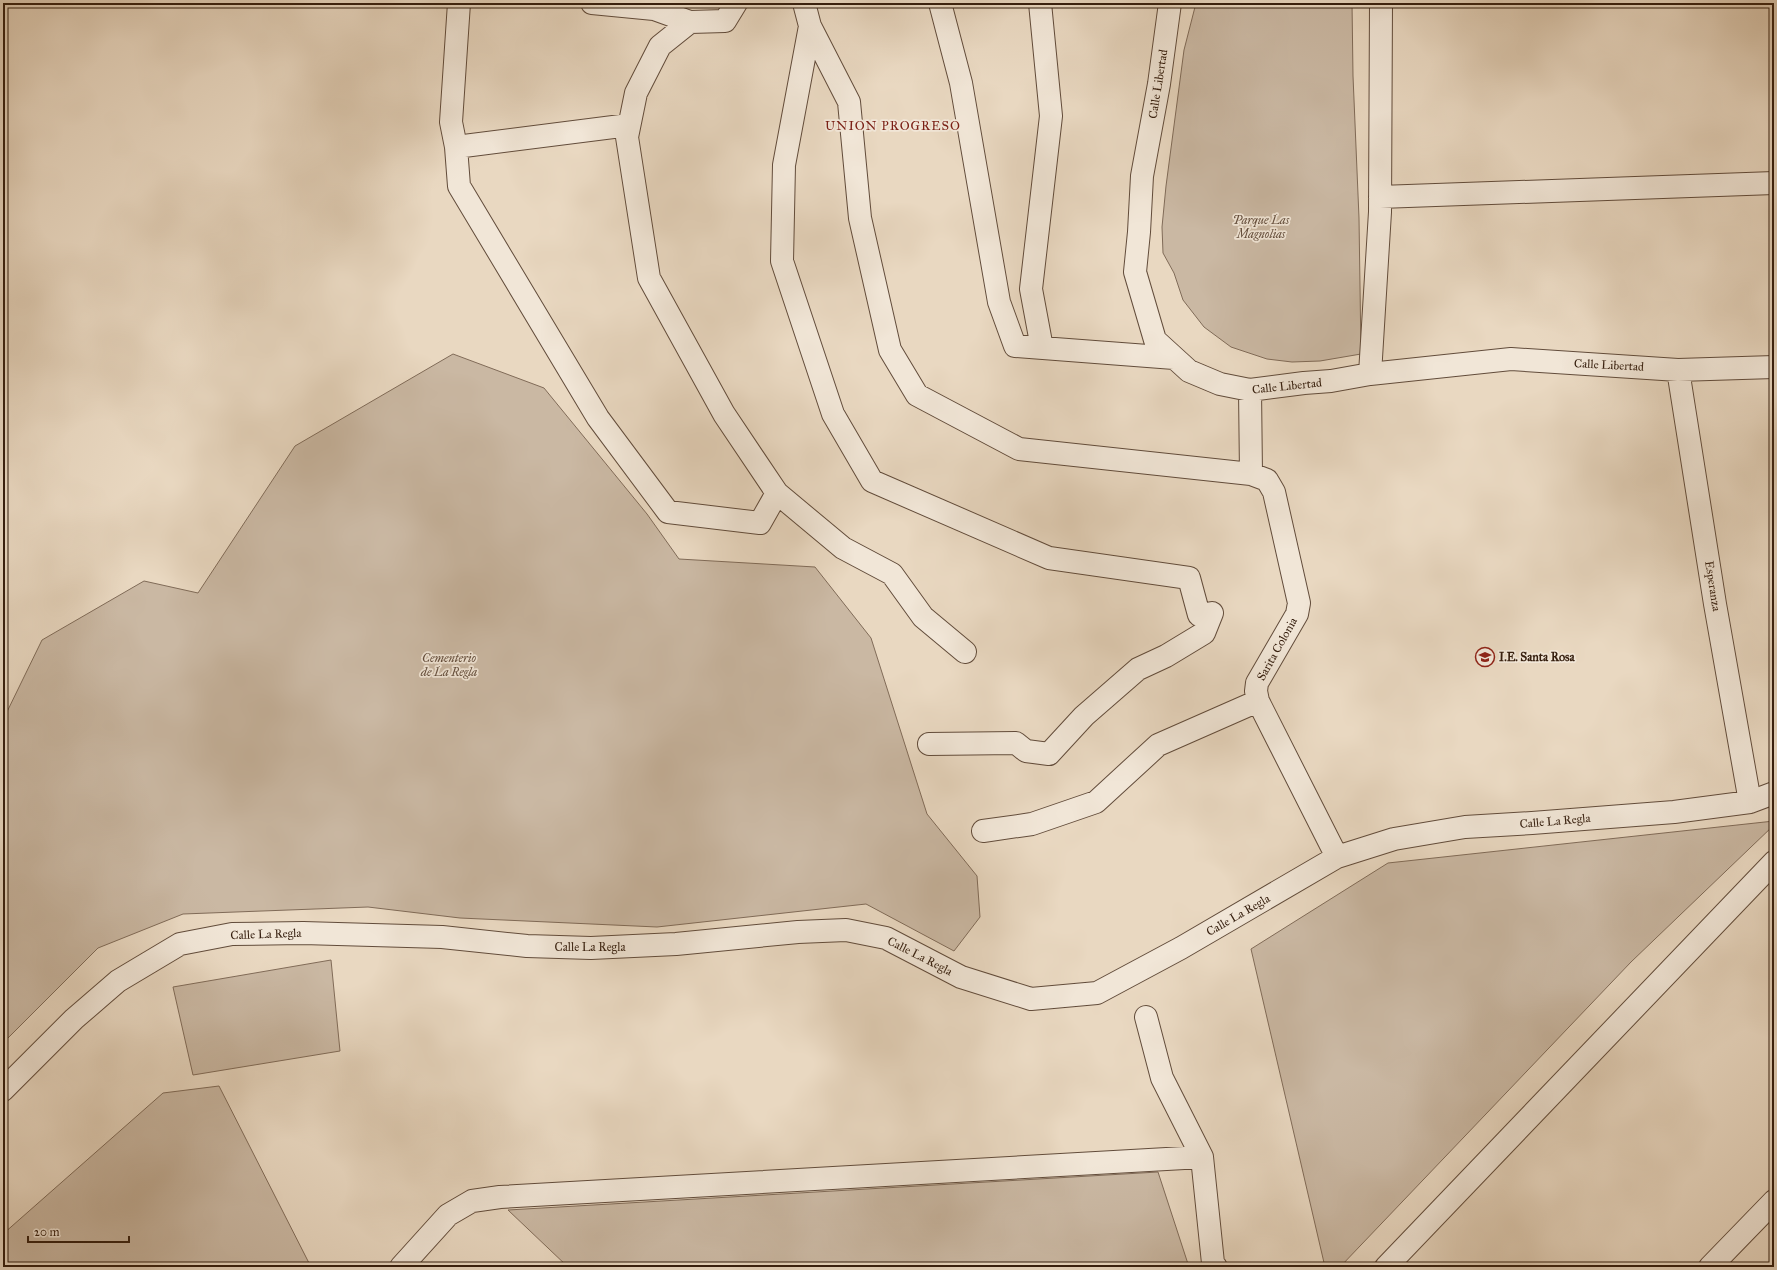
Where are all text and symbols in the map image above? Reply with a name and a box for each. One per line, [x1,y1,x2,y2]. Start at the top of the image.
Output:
street label: Calle Libertad [1146,48,1170,120]
district label: UNION PROGRESO [825,118,961,134]
park label: Parque Las Magnolias [1233,213,1290,241]
street label: Calle Libertad [1574,356,1644,374]
street label: Calle Libertad [1251,375,1323,397]
street label: Esperanza [1702,560,1724,613]
street label: Sarita Colonia [1254,614,1301,683]
school or university icon: I.E. Santa Rosa [1474,646,1496,668]
place label: I.E. Santa Rosa [1499,650,1575,664]
park label: Cementerio de La Regla [420,651,478,679]
street label: Calle La Regla [1519,811,1592,832]
street label: Calle La Regla [1204,891,1274,940]
street label: Calle La Regla [230,926,303,943]
street label: Calle La Regla [885,934,956,980]
street label: Calle La Regla [554,940,626,955]
scale bar [28,1218,129,1244]
text: 20 m [34,1225,60,1239]

